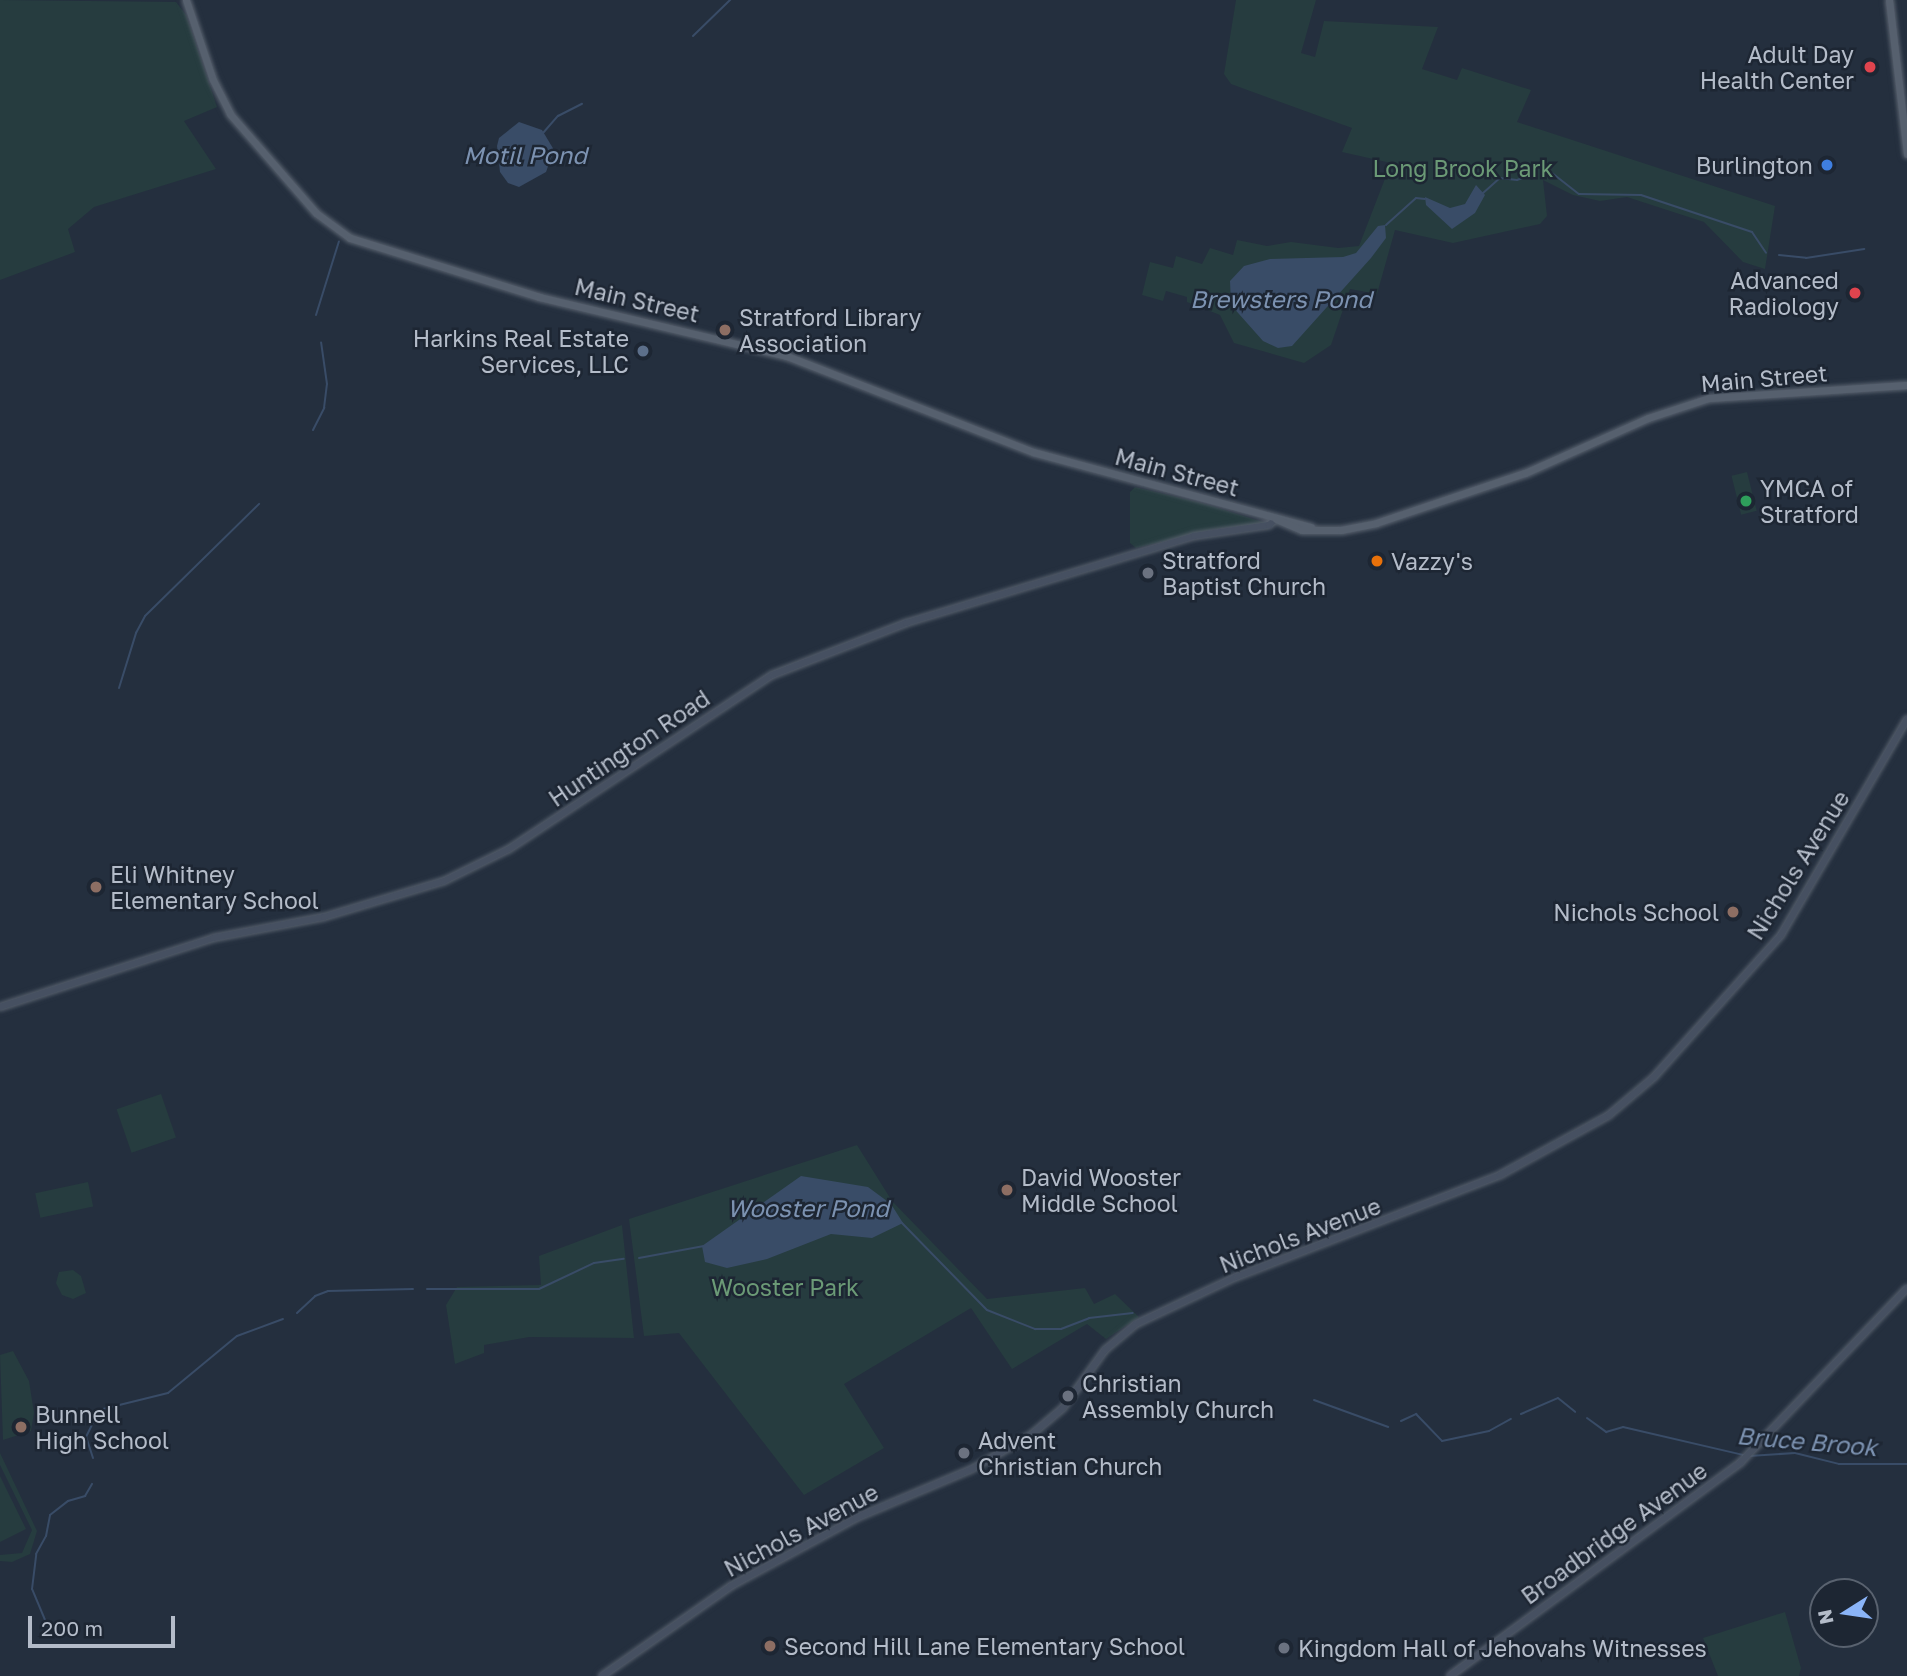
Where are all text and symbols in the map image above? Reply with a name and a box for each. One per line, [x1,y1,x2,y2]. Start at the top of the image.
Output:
place label: Adult Day Health Center [1700,40,1854,94]
marker: Adult Day Health Center [1860,57,1880,77]
water label: Motil Pond [463,141,587,169]
place label: Burlington [1696,151,1813,179]
park label: Long Brook Park [1372,154,1554,182]
marker: Burlington [1819,157,1835,173]
place label: Advanced Radiology [1729,266,1839,320]
street label: Main Street [572,272,702,328]
marker: Advanced Radiology [1845,283,1865,303]
water label: Brewsters Pond [1190,285,1372,313]
place label: Stratford Library Association [739,303,921,357]
marker: Stratford Library Association [717,322,733,338]
place label: Harkins Real Estate Services, LLC [413,324,629,378]
marker: Harkins Real Estate Services, LLC [635,343,651,359]
street label: Main Street [1700,359,1828,397]
street label: Main Street [1112,442,1242,502]
place label: YMCA of Stratford [1760,474,1859,528]
marker: YMCA of Stratford [1738,493,1754,509]
place label: Stratford Baptist Church [1162,546,1326,600]
place label: Vazzy's [1391,547,1473,575]
marker: Vazzy's [1369,553,1385,569]
marker: Stratford Baptist Church [1140,565,1156,581]
street label: Huntington Road [543,684,715,812]
street label: Nichols Avenue [1741,785,1855,945]
place label: Eli Whitney Elementary School [110,860,319,914]
marker: Eli Whitney Elementary School [88,879,104,895]
place label: Nichols School [1553,898,1719,926]
marker: Nichols School [1725,904,1741,920]
place label: David Wooster Middle School [1021,1163,1181,1217]
marker: David Wooster Middle School [999,1182,1015,1198]
street label: Nichols Avenue [1215,1192,1385,1278]
water label: Wooster Pond [727,1194,889,1222]
park label: Wooster Park [711,1273,859,1301]
place label: Christian Assembly Church [1082,1369,1274,1423]
marker: Christian Assembly Church [1060,1388,1076,1404]
place label: Bunnell High School [35,1400,169,1454]
marker: Bunnell High School [13,1419,29,1435]
water label: Bruce Brook [1736,1421,1878,1461]
place label: Advent Christian Church [978,1426,1162,1480]
marker: Advent Christian Church [956,1445,972,1461]
street label: Broadbridge Avenue [1516,1456,1712,1610]
street label: Nichols Avenue [719,1478,883,1582]
north arrow [1809,1578,1879,1648]
scale bar [32,1602,178,1646]
text: N [1812,1608,1838,1627]
text: 200 m [41,1615,103,1641]
place label: Second Hill Lane Elementary School [784,1632,1185,1660]
place label: Kingdom Hall of Jehovahs Witnesses [1298,1634,1707,1662]
marker: Second Hill Lane Elementary School [762,1638,778,1654]
marker: Kingdom Hall of Jehovahs Witnesses [1276,1640,1292,1656]

